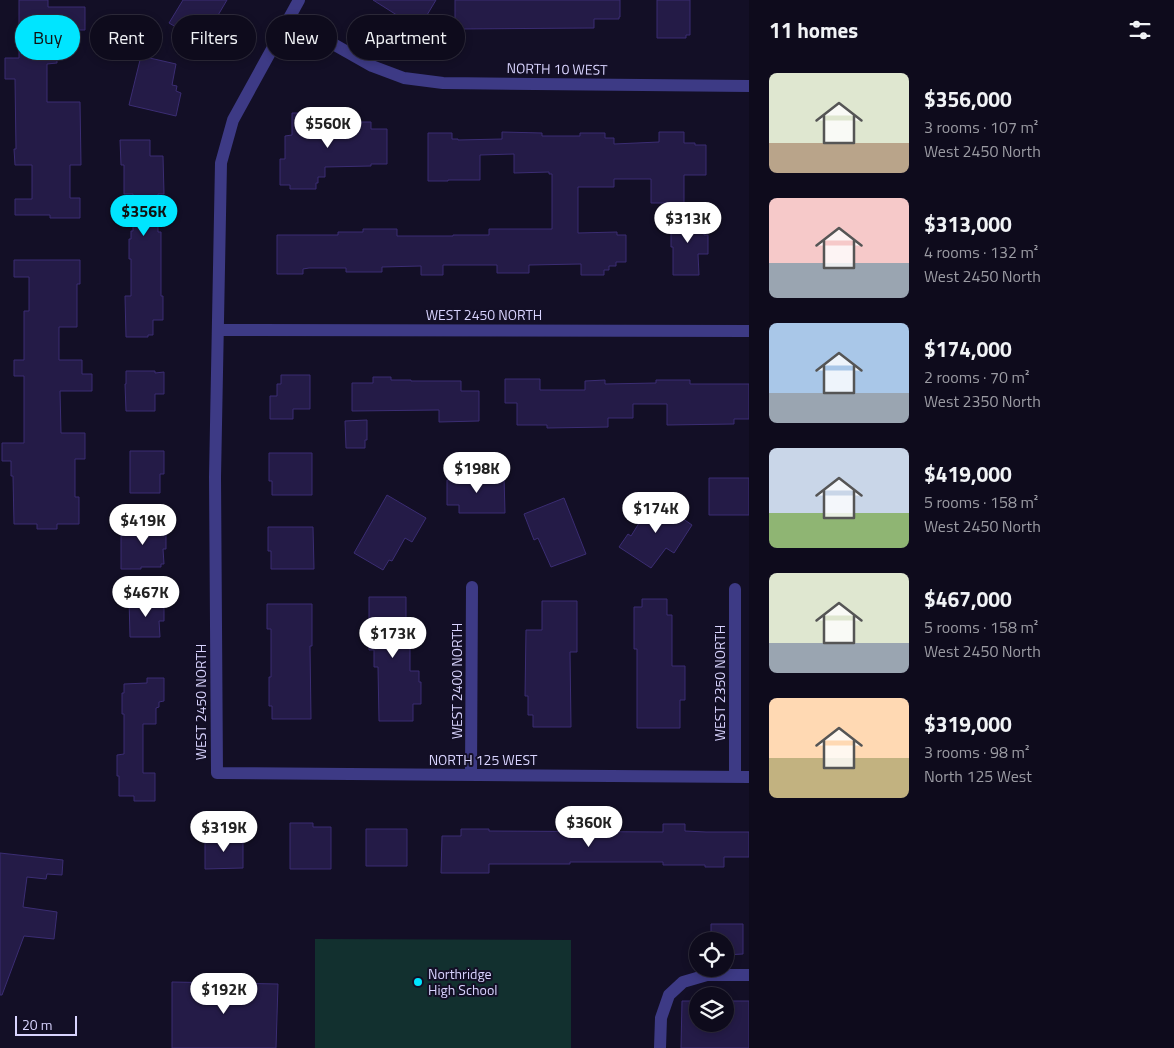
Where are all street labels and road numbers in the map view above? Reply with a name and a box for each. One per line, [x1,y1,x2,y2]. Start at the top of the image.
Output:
street label: NORTH 10 WEST [506,57,608,80]
street label: WEST 2450 NORTH [426,304,542,325]
street label: WEST 2400 NORTH [446,623,467,739]
street label: WEST 2350 NORTH [709,625,730,741]
street label: WEST 2450 NORTH [190,644,211,760]
street label: NORTH 125 WEST [429,749,538,770]

